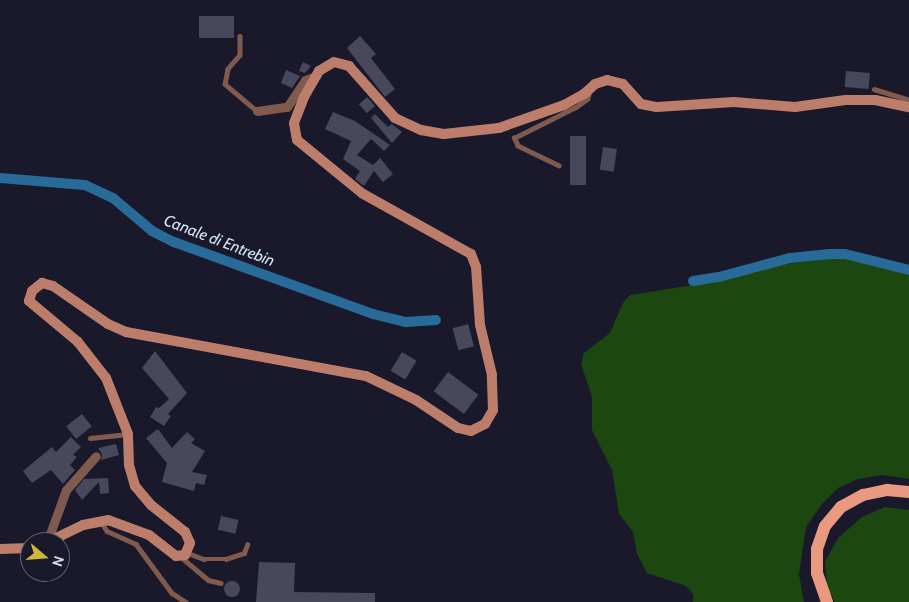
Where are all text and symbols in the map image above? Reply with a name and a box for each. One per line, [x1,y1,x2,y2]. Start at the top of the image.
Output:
water label: Canale di Entrebin [161,211,277,271]
north arrow [20,532,70,582]
text: N [48,554,68,569]

